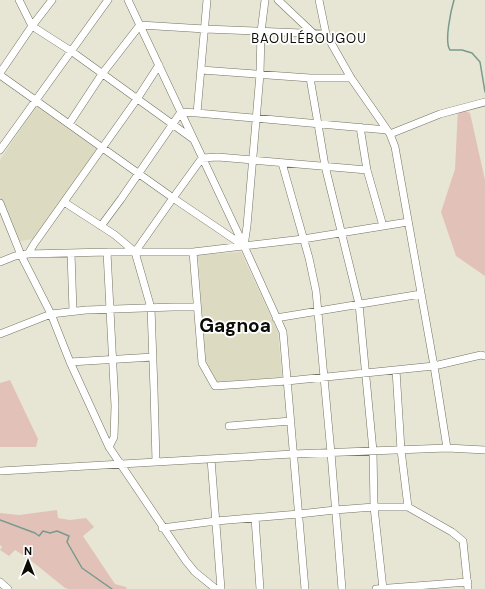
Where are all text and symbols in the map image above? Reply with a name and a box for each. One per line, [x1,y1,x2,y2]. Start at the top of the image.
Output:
district label: BAOULÉBOUGOU [251,29,367,47]
district label: Gagnoa [199,313,271,338]
north arrow [8,541,48,581]
text: N [24,544,32,558]

